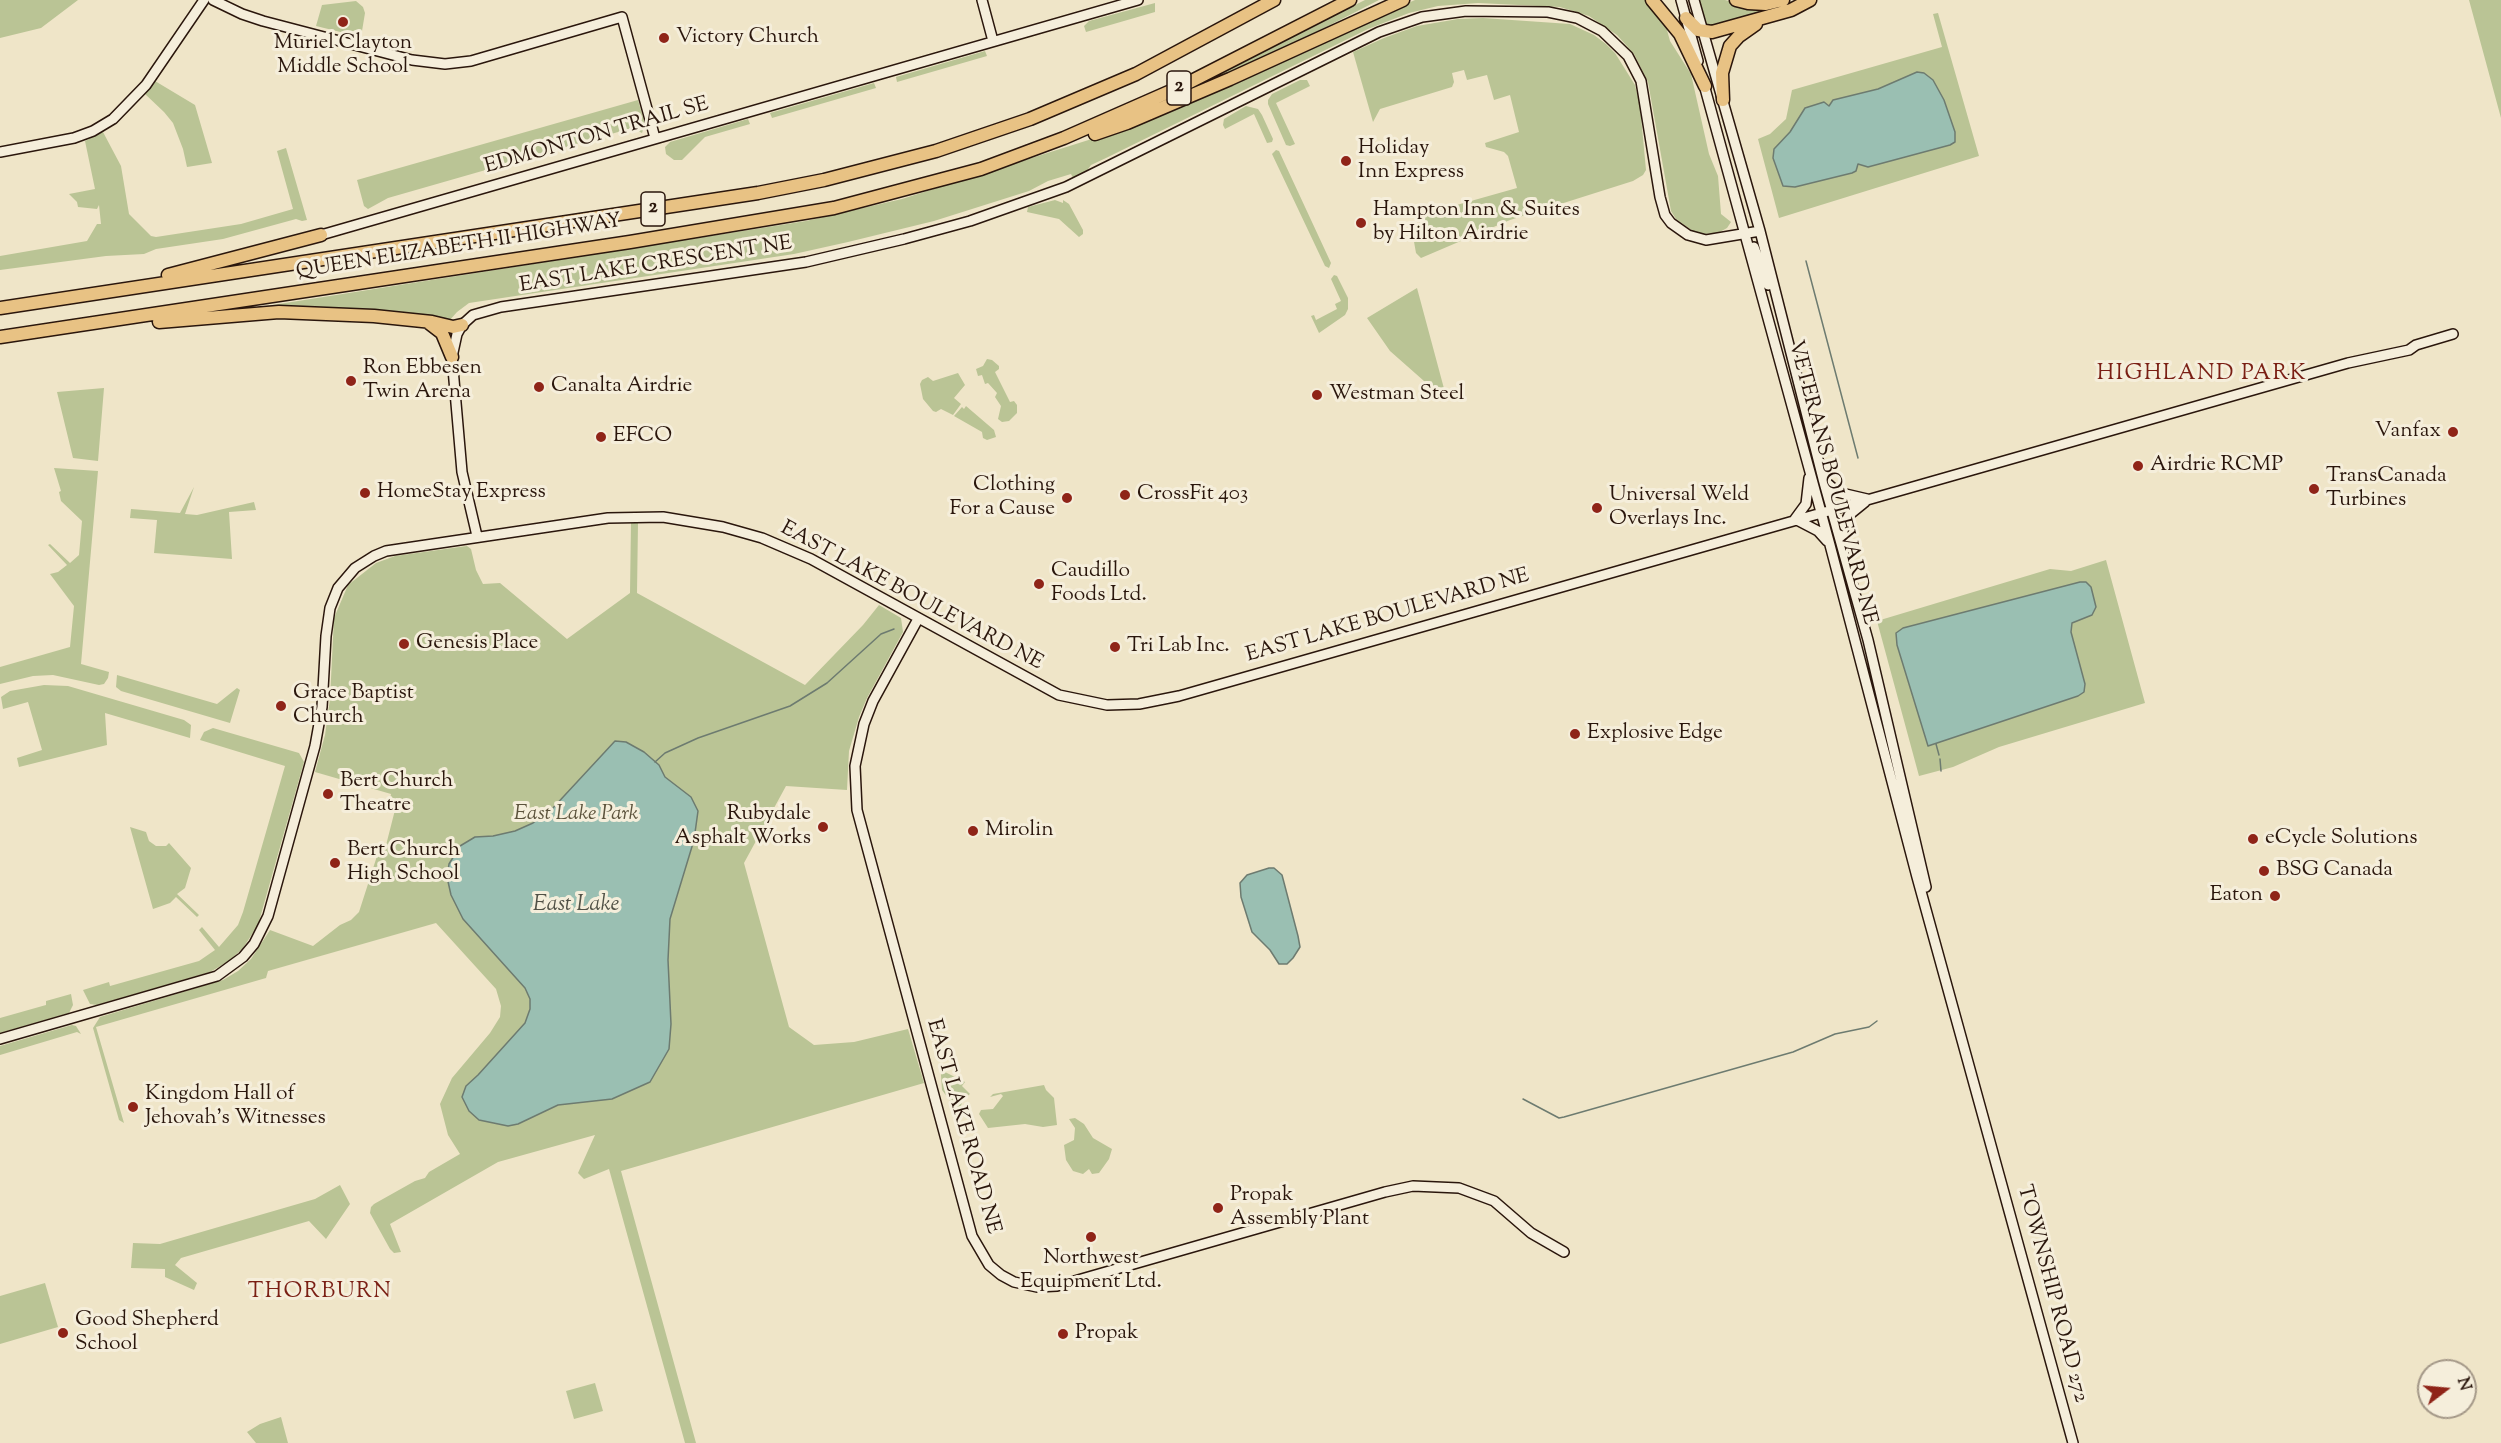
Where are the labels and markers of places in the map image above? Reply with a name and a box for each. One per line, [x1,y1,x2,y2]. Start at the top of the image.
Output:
marker: Muriel Clayton Middle School [336,15,350,29]
place label: Victory Church [676,25,819,51]
place label: Muriel Clayton Middle School [274,31,412,81]
marker: Victory Church [657,31,671,45]
place label: Holiday Inn Express [1358,136,1464,186]
marker: Holiday Inn Express [1339,154,1353,168]
place label: Hampton Inn & Suites by Hilton Airdrie [1373,198,1580,248]
marker: Hampton Inn & Suites by Hilton Airdrie [1354,216,1368,230]
place label: Ron Ebbesen Twin Arena [363,356,482,406]
marker: Ron Ebbesen Twin Arena [344,374,358,388]
place label: Canalta Airdrie [551,374,692,400]
marker: Canalta Airdrie [532,380,546,394]
place label: Westman Steel [1329,382,1464,408]
marker: Westman Steel [1310,388,1324,402]
place label: Vanfax [2375,419,2441,445]
place label: EFCO [613,424,672,450]
marker: Vanfax [2446,425,2460,439]
marker: EFCO [594,430,608,444]
place label: Airdrie RCMP [2150,453,2283,479]
marker: Airdrie RCMP [2131,459,2145,473]
place label: TransCanada Turbines [2326,464,2447,514]
place label: Clothing For a Cause [950,473,1055,523]
place label: HomeStay Express [377,480,546,506]
place label: CrossFit 403 [1137,482,1248,508]
marker: TransCanada Turbines [2307,482,2321,496]
place label: Universal Weld Overlays Inc. [1609,483,1749,533]
marker: HomeStay Express [358,486,372,500]
marker: CrossFit 403 [1118,488,1132,502]
marker: Clothing For a Cause [1060,491,1074,505]
marker: Universal Weld Overlays Inc. [1590,501,1604,515]
place label: Caudillo Foods Ltd. [1051,559,1147,609]
marker: Caudillo Foods Ltd. [1032,577,1046,591]
place label: Genesis Place [416,631,538,657]
place label: Tri Lab Inc. [1127,634,1230,660]
marker: Genesis Place [397,637,411,651]
marker: Tri Lab Inc. [1108,640,1122,654]
place label: Grace Baptist Church [293,681,414,731]
marker: Grace Baptist Church [274,699,288,713]
place label: Explosive Edge [1587,721,1723,747]
marker: Explosive Edge [1568,727,1582,741]
place label: Bert Church Theatre [340,769,453,819]
marker: Bert Church Theatre [321,787,335,801]
place label: Rubydale Asphalt Works [675,802,811,852]
place label: Mirolin [985,818,1054,844]
marker: Rubydale Asphalt Works [816,820,830,834]
marker: Mirolin [966,824,980,838]
place label: eCycle Solutions [2265,826,2418,852]
marker: eCycle Solutions [2246,832,2260,846]
place label: Bert Church High School [347,838,460,888]
marker: Bert Church High School [328,856,342,870]
place label: BSG Canada [2276,858,2393,884]
marker: BSG Canada [2257,864,2271,878]
place label: Eaton [2210,883,2263,909]
marker: Eaton [2268,889,2282,903]
place label: Kingdom Hall of Jehovah's Witnesses [145,1082,326,1132]
marker: Kingdom Hall of Jehovah's Witnesses [126,1100,140,1114]
place label: Propak Assembly Plant [1230,1183,1369,1233]
marker: Propak Assembly Plant [1211,1201,1225,1215]
marker: Northwest Equipment Ltd. [1084,1230,1098,1244]
place label: Northwest Equipment Ltd. [1020,1246,1162,1296]
place label: Good Shepherd School [75,1308,219,1358]
place label: Propak [1075,1321,1138,1347]
marker: Good Shepherd School [56,1326,70,1340]
marker: Propak [1056,1327,1070,1341]

